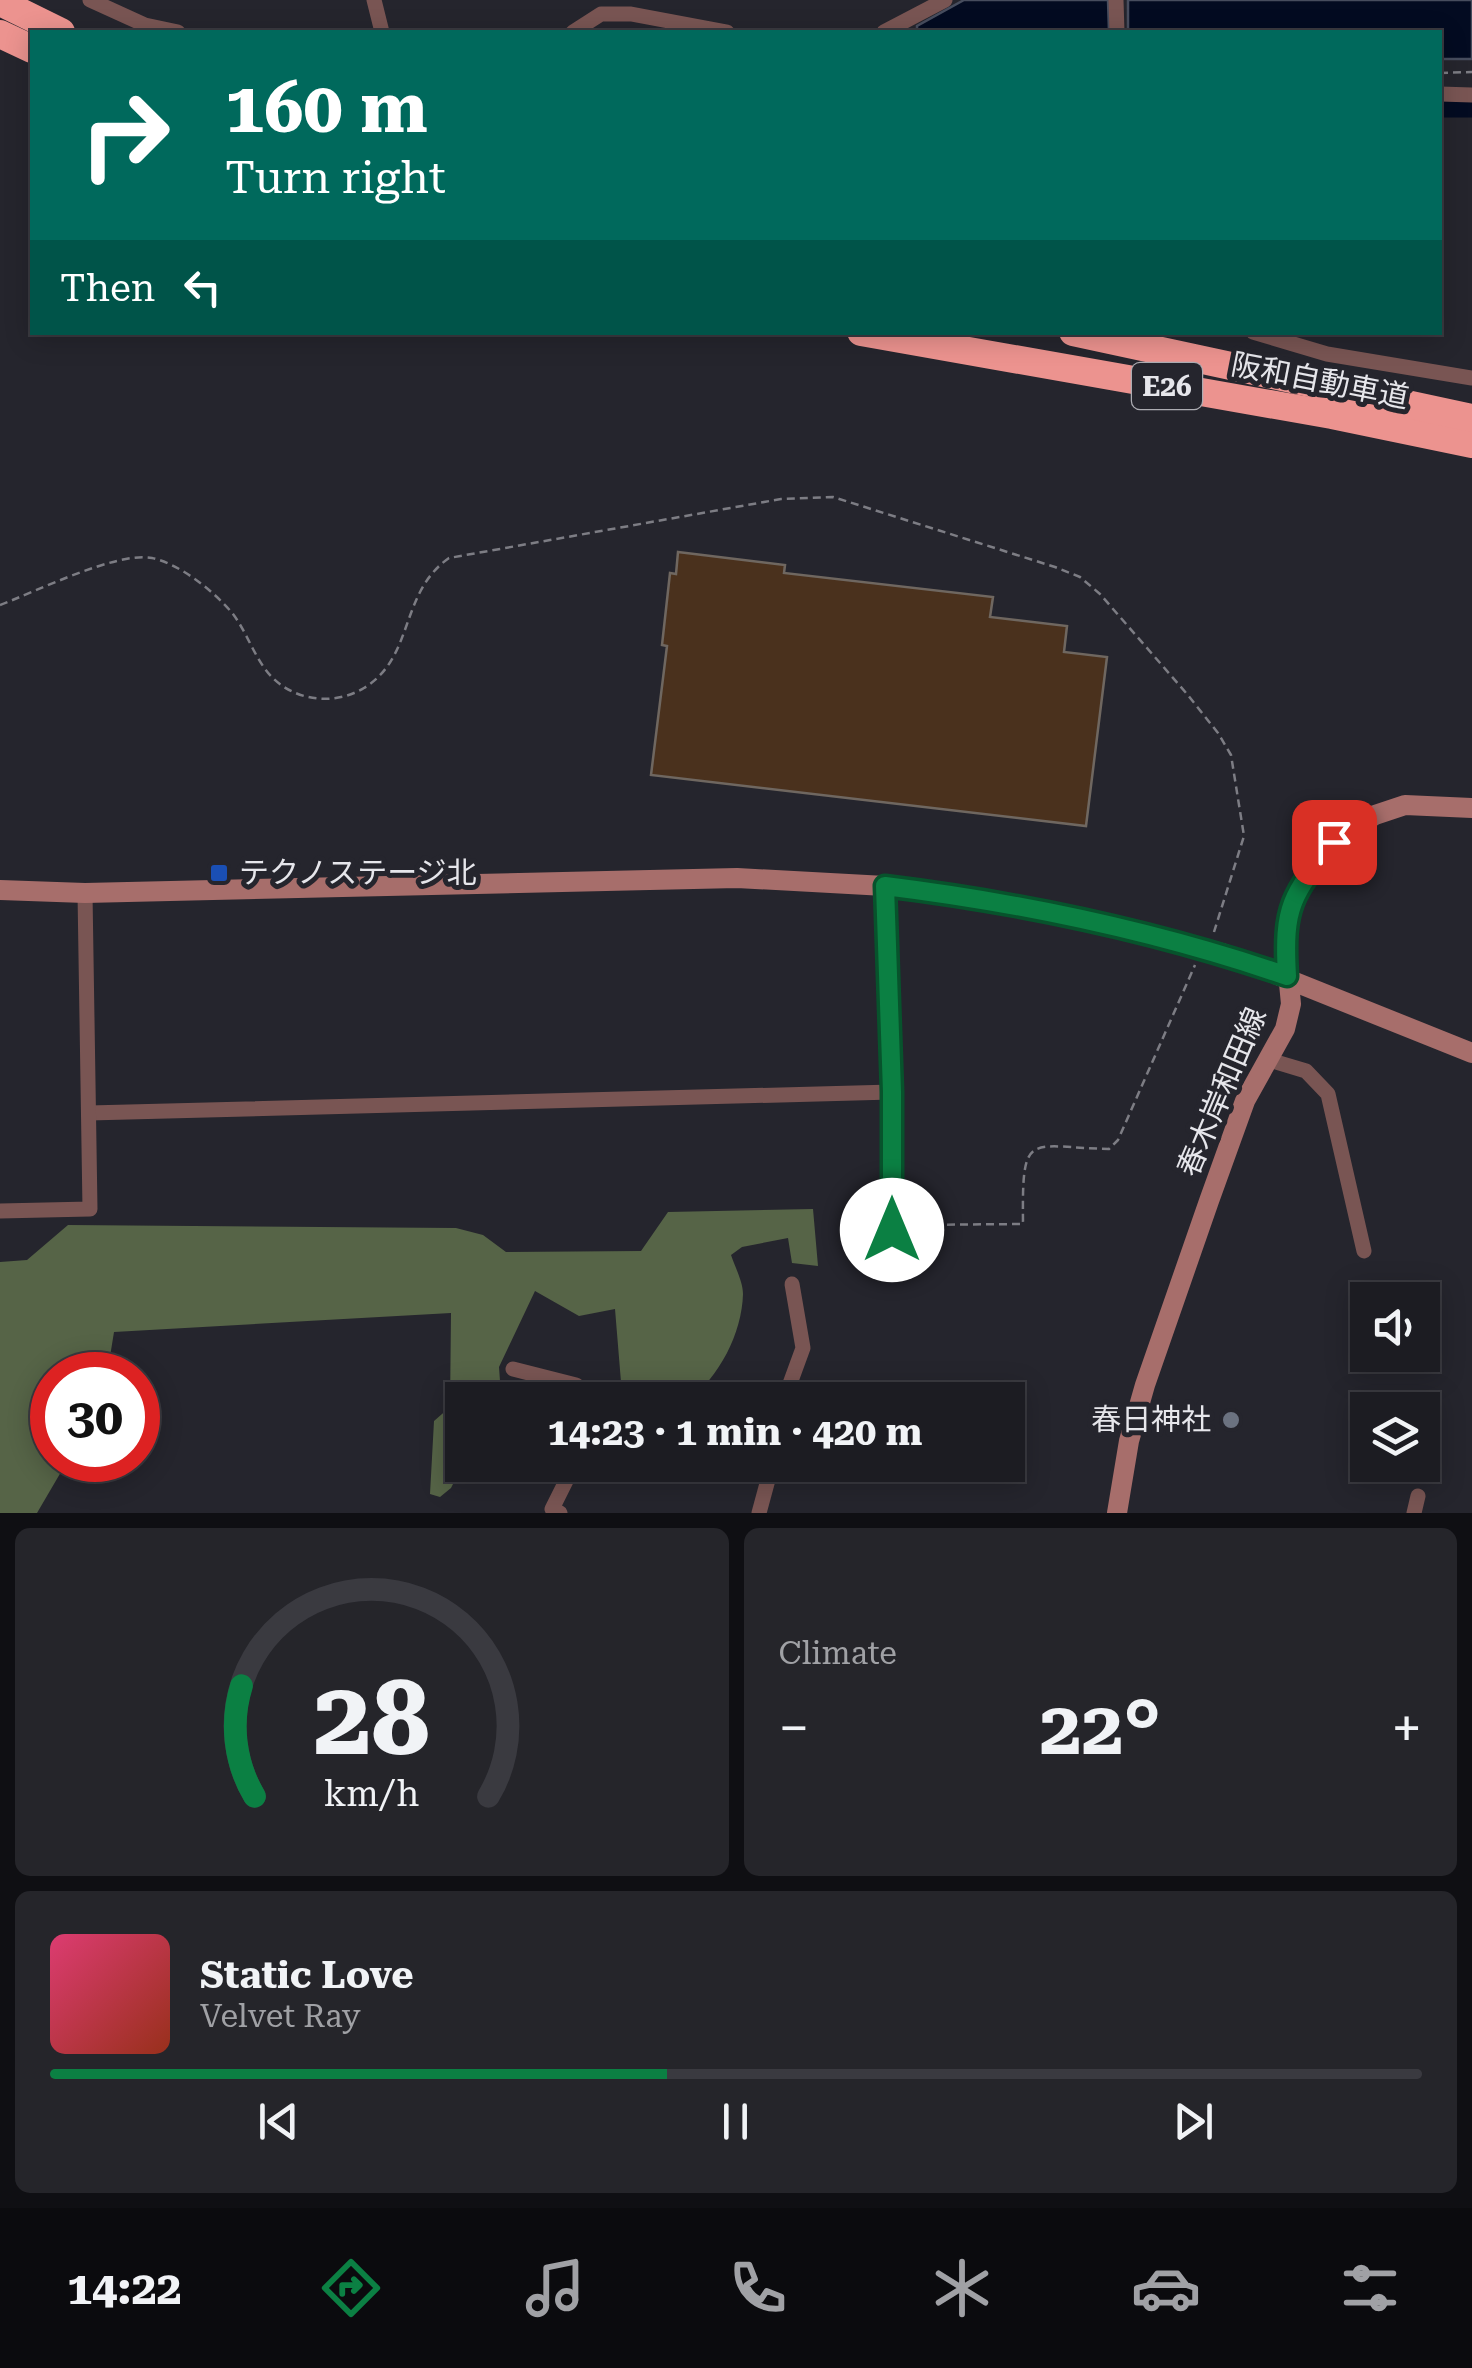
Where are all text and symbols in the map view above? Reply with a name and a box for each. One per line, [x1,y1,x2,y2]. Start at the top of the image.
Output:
text: 160 m [225,67,428,149]
icon: right [60,70,190,200]
text: Turn right [225,151,446,204]
icon: left [175,260,230,315]
text: Then [60,266,155,310]
street label: 阪和自動車道 [1228,346,1412,415]
road number: E26 [1132,363,1202,409]
pin [1292,800,1377,885]
icon: arrive [1307,815,1362,870]
place label: テクノステージ北 [239,855,477,890]
marker: テクノステージ北 [208,862,230,884]
street label: 春木岸和田線 [1170,1002,1273,1181]
position arrow [840,1178,944,1282]
map controls [1350,1282,1440,1482]
button: sound [1350,1282,1440,1372]
speed limit sign: 30 [30,1352,160,1482]
button: layers [1350,1392,1440,1482]
place label: 春日神社 [1091,1402,1211,1437]
marker: 春日神社 [1220,1409,1242,1431]
text: 14:23 · 1 min · 420 m [548,1410,922,1454]
text: Climate [779,1634,897,1672]
text: 28 [314,1658,430,1779]
text: 22° [1040,1684,1161,1772]
text: − [779,1696,809,1760]
text: + [1391,1696,1422,1760]
text: km/h [324,1773,420,1815]
text: Static Love [200,1953,413,1997]
text: Velvet Ray [200,1997,361,2035]
icon: previous [251,2094,306,2149]
icon: pause [708,2094,763,2149]
icon: next [1166,2094,1221,2149]
icon: directions [316,2253,386,2323]
icon: music [520,2253,590,2323]
icon: phone [723,2253,793,2323]
icon: climate [927,2253,997,2323]
icon: car [1131,2253,1201,2323]
icon: filters [1335,2253,1405,2323]
text: 14:22 [67,2262,182,2315]

